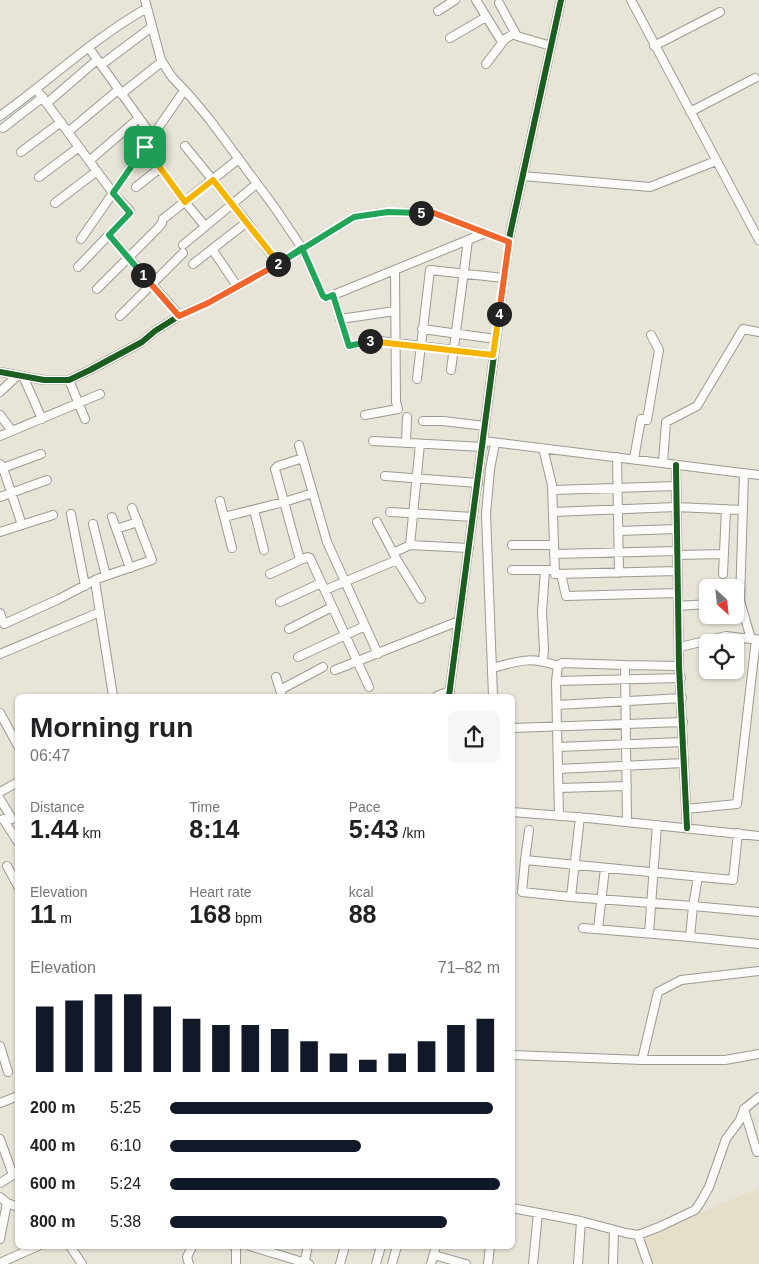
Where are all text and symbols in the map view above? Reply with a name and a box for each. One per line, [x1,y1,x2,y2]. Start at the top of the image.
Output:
pin [124,126,166,168]
icon: arrive [131,133,159,161]
pin: 5 [408,200,434,226]
text: 5 [418,205,425,221]
pin: 2 [266,252,290,276]
text: 2 [275,256,282,272]
pin: 1 [130,262,156,288]
text: 1 [140,267,147,283]
pin: 4 [486,302,512,326]
text: 4 [496,306,503,322]
pin: 3 [358,328,382,354]
text: 3 [367,333,374,349]
north arrow [699,579,744,624]
map controls [699,579,744,679]
button: locate [699,634,744,679]
button: share [448,711,500,763]
text: Morning run [30,712,193,743]
text: 06:47 [30,747,70,764]
text: Distance [30,799,84,815]
text: Time [189,799,220,815]
text: Pace [349,799,381,815]
text: 1.44 [30,815,79,843]
text: 8:14 [189,815,239,843]
text: 5:43 [349,815,399,843]
text: km [79,825,101,841]
text: /km [399,825,425,841]
text: Elevation [30,884,88,900]
text: Heart rate [189,884,252,900]
text: kcal [349,884,374,900]
text: 11 [30,900,56,928]
text: 168 [189,900,231,928]
text: 88 [349,900,376,928]
text: m [56,910,72,926]
text: bpm [231,910,262,926]
text: Elevation [30,959,96,976]
text: 71–82 m [438,959,500,976]
text: 200 m [30,1099,75,1116]
text: 5:25 [110,1099,141,1116]
text: 400 m [30,1137,75,1154]
text: 6:10 [110,1137,141,1154]
text: 600 m [30,1175,75,1192]
text: 5:24 [110,1175,141,1192]
text: 800 m [30,1213,75,1230]
text: 5:38 [110,1213,141,1230]

